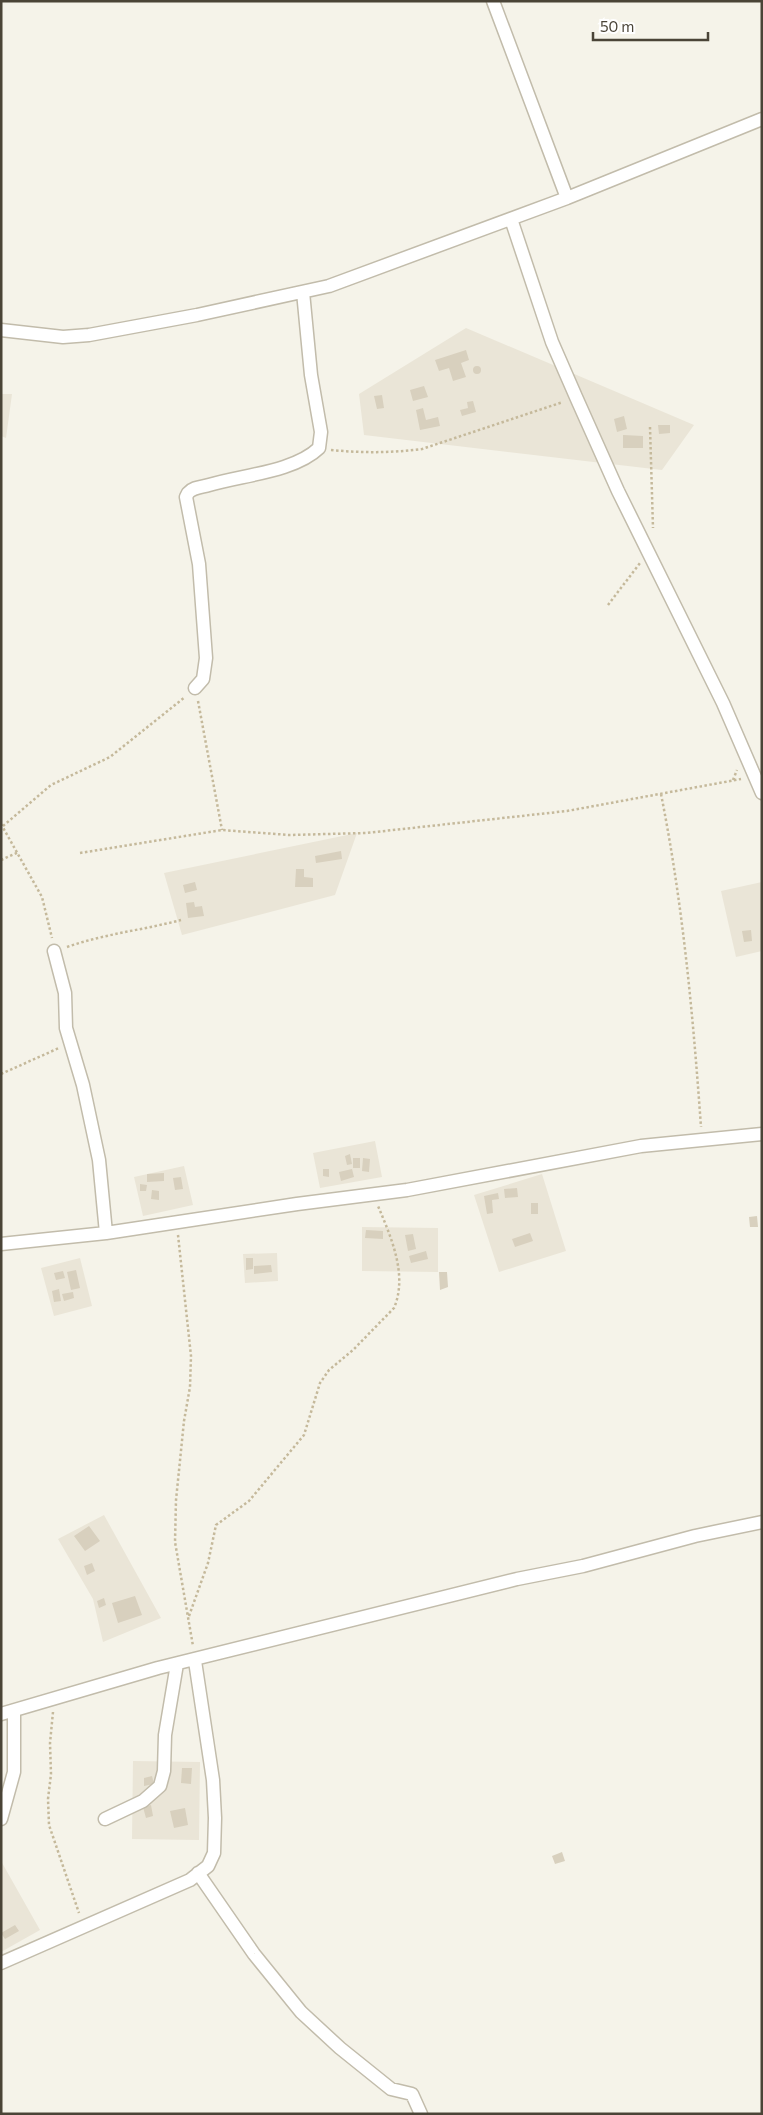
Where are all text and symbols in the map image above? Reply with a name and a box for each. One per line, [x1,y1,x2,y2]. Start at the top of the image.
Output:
scale bar [593,10,708,42]
text: 50 m [600,17,634,35]

